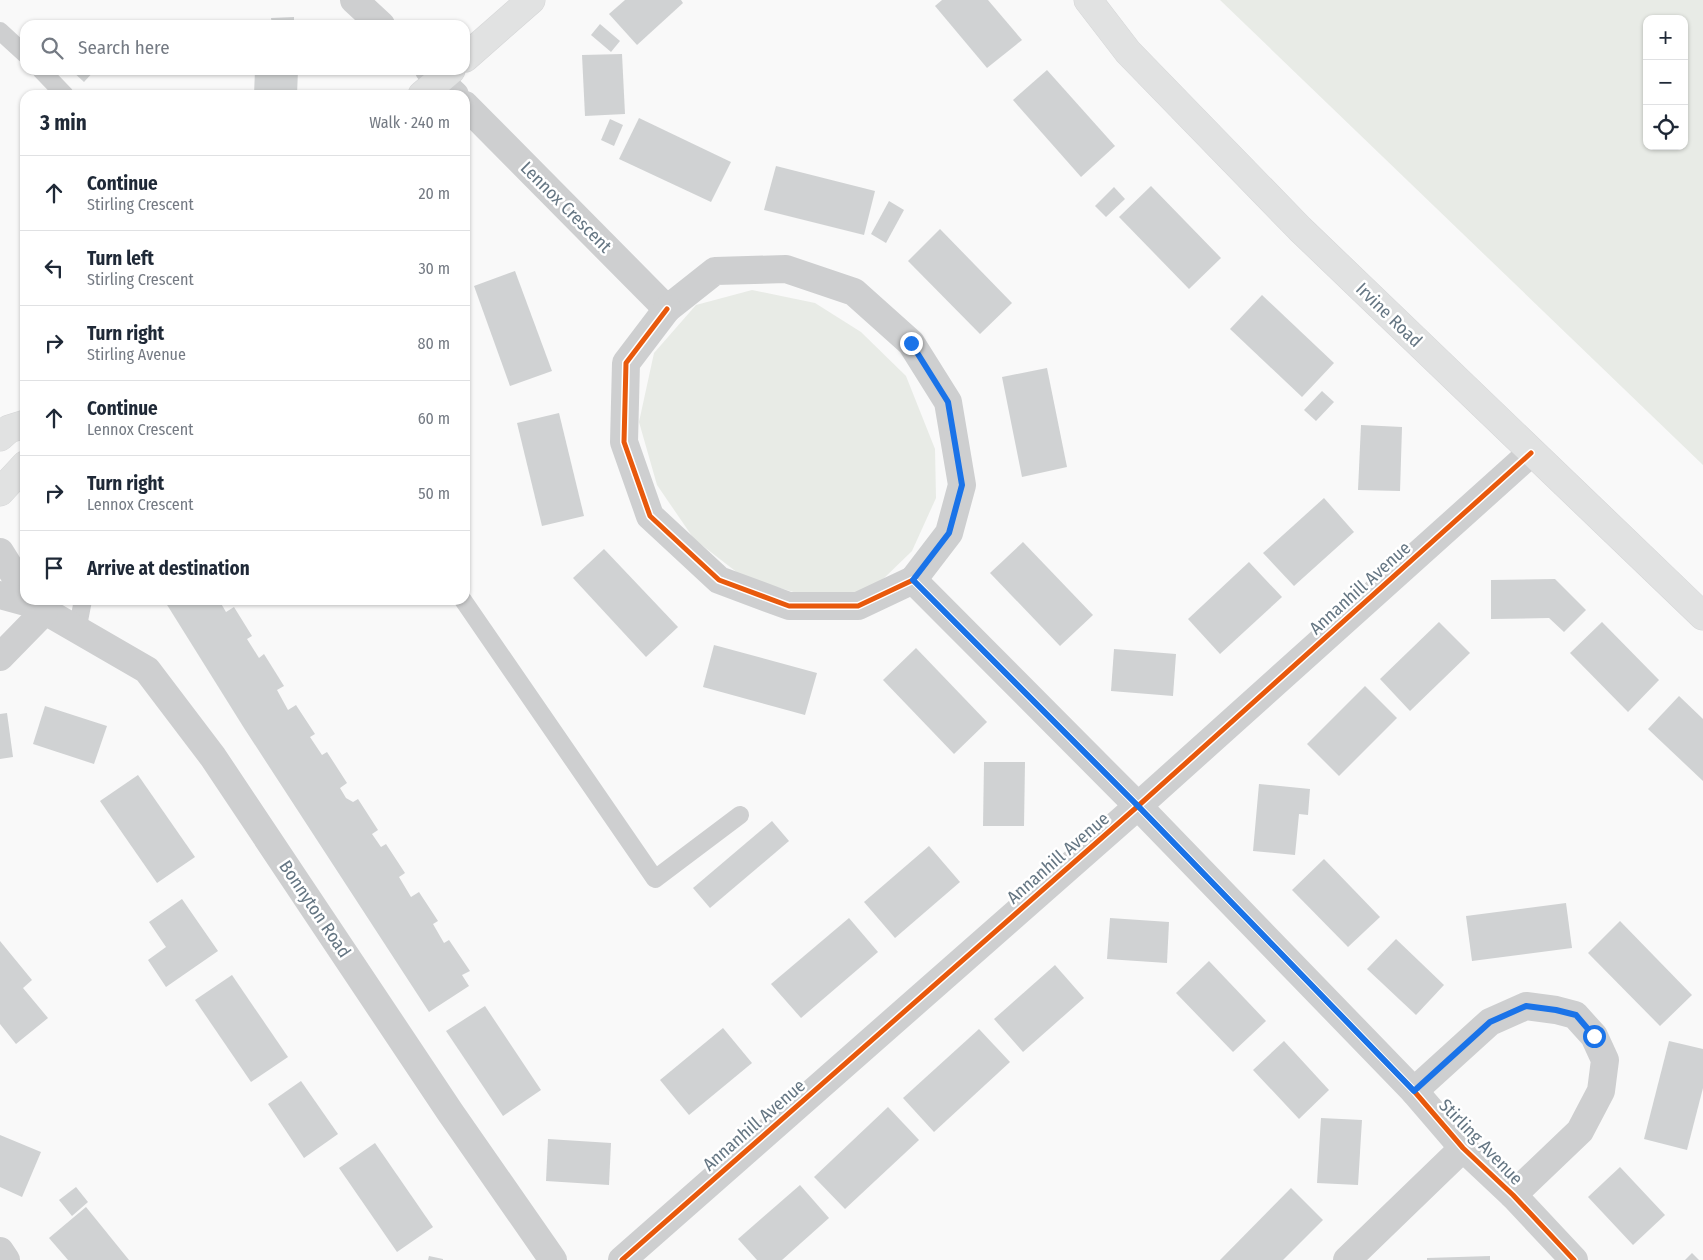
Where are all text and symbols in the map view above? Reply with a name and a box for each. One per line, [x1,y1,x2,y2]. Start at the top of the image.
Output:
map controls [1643,15,1688,150]
button: + [1643,15,1688,60]
search box [20,20,470,75]
icon: search [38,34,66,62]
text: Search here [78,36,170,59]
button: − [1643,60,1688,105]
button: locate [1643,105,1688,150]
text: 3 min [40,110,87,136]
text: Walk · 240 m [369,113,450,132]
street label: Lennox Crescent [516,157,616,257]
text: Continue [87,172,158,195]
icon: ahead [40,179,68,207]
text: 20 m [419,184,450,203]
text: Stirling Crescent [87,195,194,214]
text: Turn left [87,247,154,270]
icon: left [40,254,68,282]
text: 30 m [418,259,450,278]
text: Stirling Crescent [87,270,194,289]
street label: Irvine Road [1351,278,1427,352]
text: Turn right [87,322,164,345]
icon: right [40,329,68,357]
route end [900,332,923,355]
text: 80 m [418,334,450,353]
text: Stirling Avenue [87,345,186,364]
text: Continue [87,397,158,420]
icon: ahead [40,404,68,432]
text: 60 m [418,409,450,428]
text: Lennox Crescent [87,420,193,439]
text: Turn right [87,472,164,495]
icon: right [40,479,68,507]
text: 50 m [418,484,450,503]
text: Lennox Crescent [87,495,193,514]
street label: Annanhill Avenue [1305,537,1415,639]
icon: arrive [40,554,68,582]
text: Arrive at destination [87,557,250,580]
street label: Annanhill Avenue [1002,807,1114,908]
street label: Bonnyton Road [274,856,356,962]
route start [1583,1025,1606,1048]
street label: Annanhill Avenue [698,1074,810,1175]
street label: Stirling Avenue [1434,1094,1528,1190]

